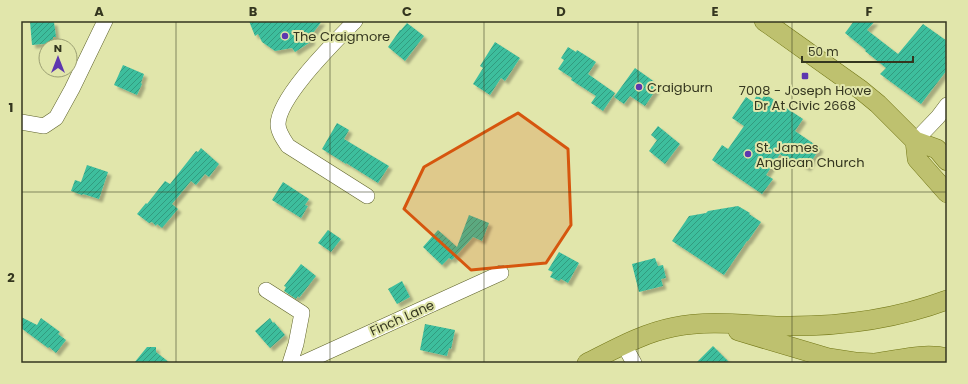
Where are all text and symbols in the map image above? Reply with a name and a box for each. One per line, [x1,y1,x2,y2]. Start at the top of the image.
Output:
text: A [94,2,104,21]
text: B [249,2,258,21]
text: C [402,2,412,21]
text: D [556,2,566,21]
text: E [711,2,719,21]
text: F [865,2,873,21]
place label: The Craigmore [293,27,390,46]
marker: The Craigmore [280,31,290,41]
north arrow [38,38,78,78]
scale bar [802,38,913,64]
text: N [54,40,62,56]
text: 50 m [808,43,839,60]
marker: 7008 - Joseph Howe Dr At Civic 2668 [800,71,810,81]
place label: Craigburn [647,78,713,97]
place label: 7008 - Joseph Howe Dr At Civic 2668 [739,81,871,115]
marker: Craigburn [634,82,644,92]
text: 1 [9,98,13,117]
place label: St. James Anglican Church [756,138,864,172]
marker: St. James Anglican Church [743,149,753,159]
text: 2 [7,268,15,287]
street label: Finch Lane [367,295,437,341]

